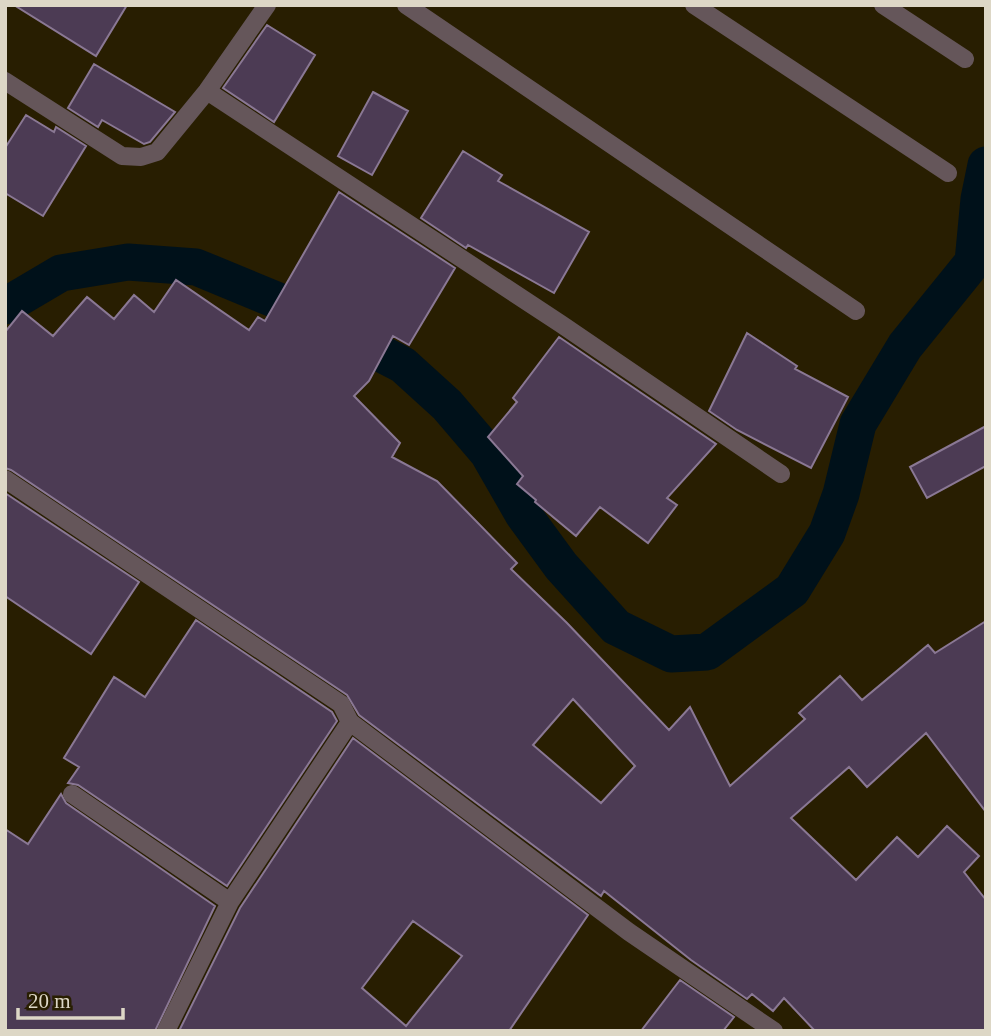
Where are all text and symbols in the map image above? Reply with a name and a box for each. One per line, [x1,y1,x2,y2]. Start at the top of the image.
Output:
scale bar [18,976,122,1020]
text: 20 m [28,989,71,1013]

